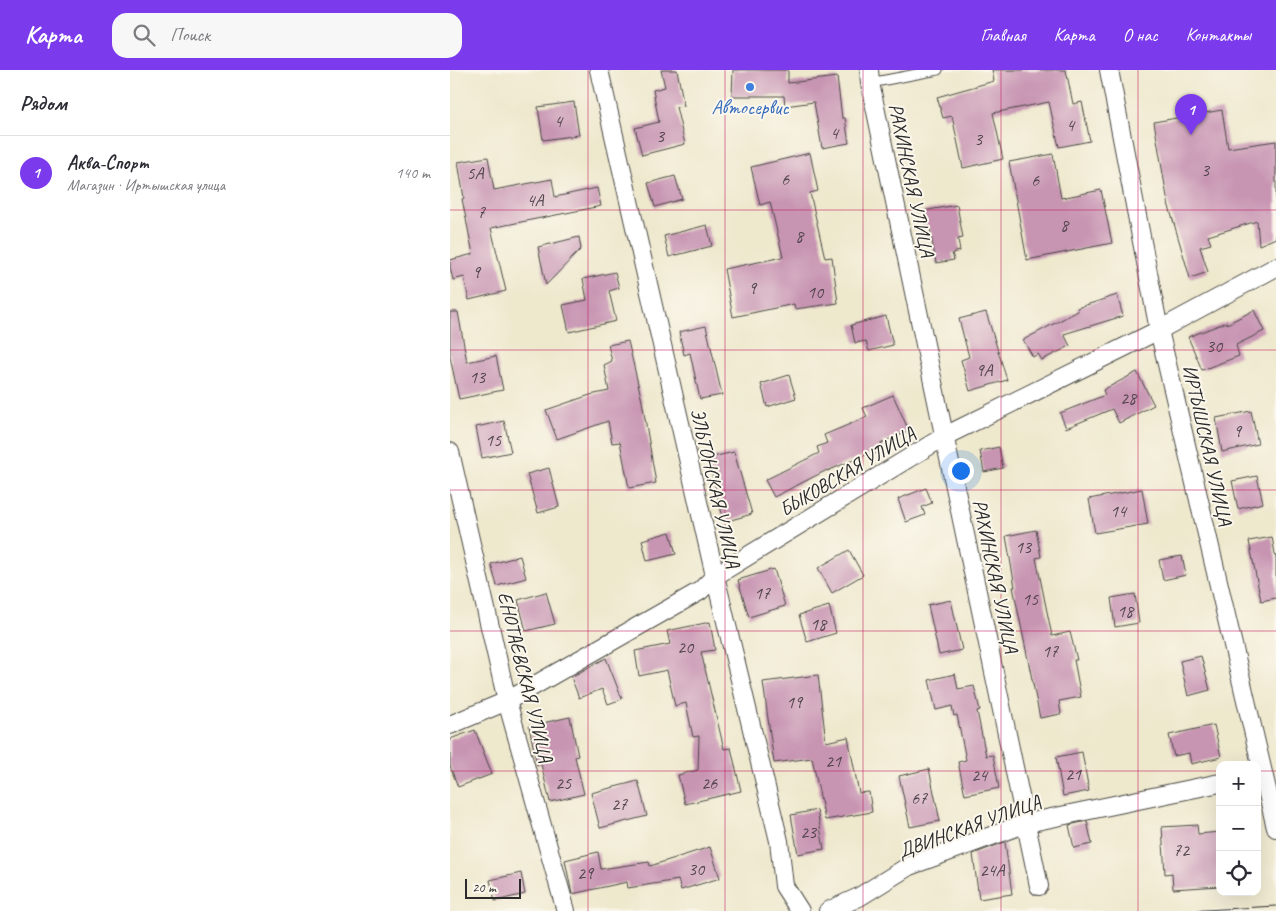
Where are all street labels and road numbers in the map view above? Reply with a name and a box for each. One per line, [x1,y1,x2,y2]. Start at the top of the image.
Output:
street label: РАХИНСКАЯ УЛИЦА [883,101,940,260]
street label: ИРТЫШСКАЯ УЛИЦА [1177,362,1238,529]
street label: ЭЛЬТОНСКАЯ УЛИЦА [685,406,746,571]
street label: БЫКОВСКАЯ УЛИЦА [775,420,921,522]
street label: РАХИНСКАЯ УЛИЦА [967,497,1024,656]
street label: ЕНОТАЕВСКАЯ УЛИЦА [492,589,559,766]
street label: ДВИНСКАЯ УЛИЦА [894,789,1045,864]

